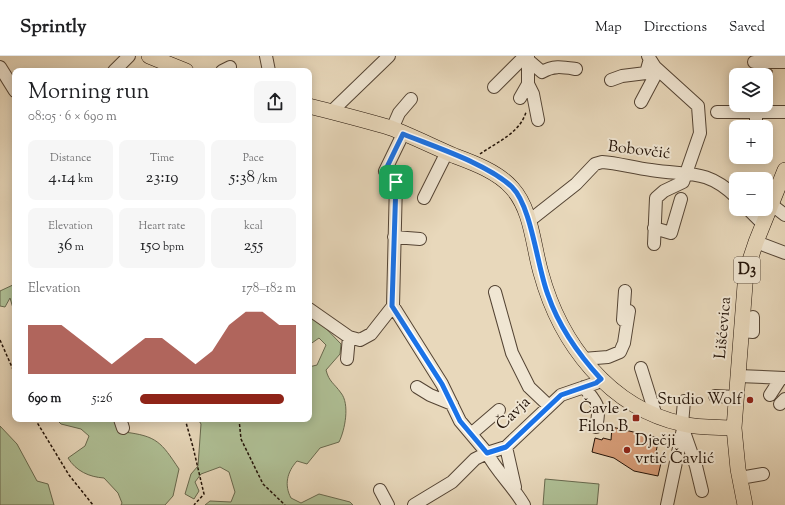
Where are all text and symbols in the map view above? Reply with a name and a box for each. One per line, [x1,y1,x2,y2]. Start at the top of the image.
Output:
text: Sprintly [20,14,87,41]
text: Map [595,18,622,38]
text: Directions [644,18,707,38]
text: Saved [729,18,765,38]
map controls [729,68,773,216]
button: layers [729,68,773,112]
text: Morning run [28,77,150,109]
button: share [254,81,296,123]
text: 08:05 · 6 × 690 m [28,108,117,126]
button: + [729,120,773,164]
street label: Bobovčić [607,136,671,166]
text: Distance [50,150,91,166]
text: Time [150,150,174,166]
text: Pace [243,150,264,166]
pin [379,165,413,199]
text: 4.14 [48,166,76,190]
text: 23:19 [145,166,179,190]
text: 5:38 [229,166,255,190]
text: km [76,171,93,187]
text: /km [255,171,277,187]
icon: arrive [385,171,407,193]
button: − [729,172,773,216]
text: Elevation [48,218,93,234]
text: Heart rate [139,218,185,234]
text: kcal [244,218,263,234]
text: 36 [57,234,73,258]
text: 150 [140,234,161,258]
text: 255 [243,234,263,258]
text: m [73,239,84,255]
text: bpm [161,239,184,255]
road number: D3 [734,257,760,283]
text: Elevation [28,280,81,298]
text: 178–182 m [242,280,296,298]
street label: Lišćevica [710,295,738,360]
place label: Studio Wolf [657,389,743,412]
text: 690 m [28,390,61,408]
text: 5:26 [92,390,112,408]
street label: Čavja [492,391,537,436]
marker: Studio Wolf [745,395,755,405]
place label: Čavle - Filon B [579,398,628,439]
marker: Čavle - Filon B [631,413,641,423]
place label: Dječji vrtić Čavlić [635,430,714,471]
marker: Dječji vrtić Čavlić [622,445,632,455]

